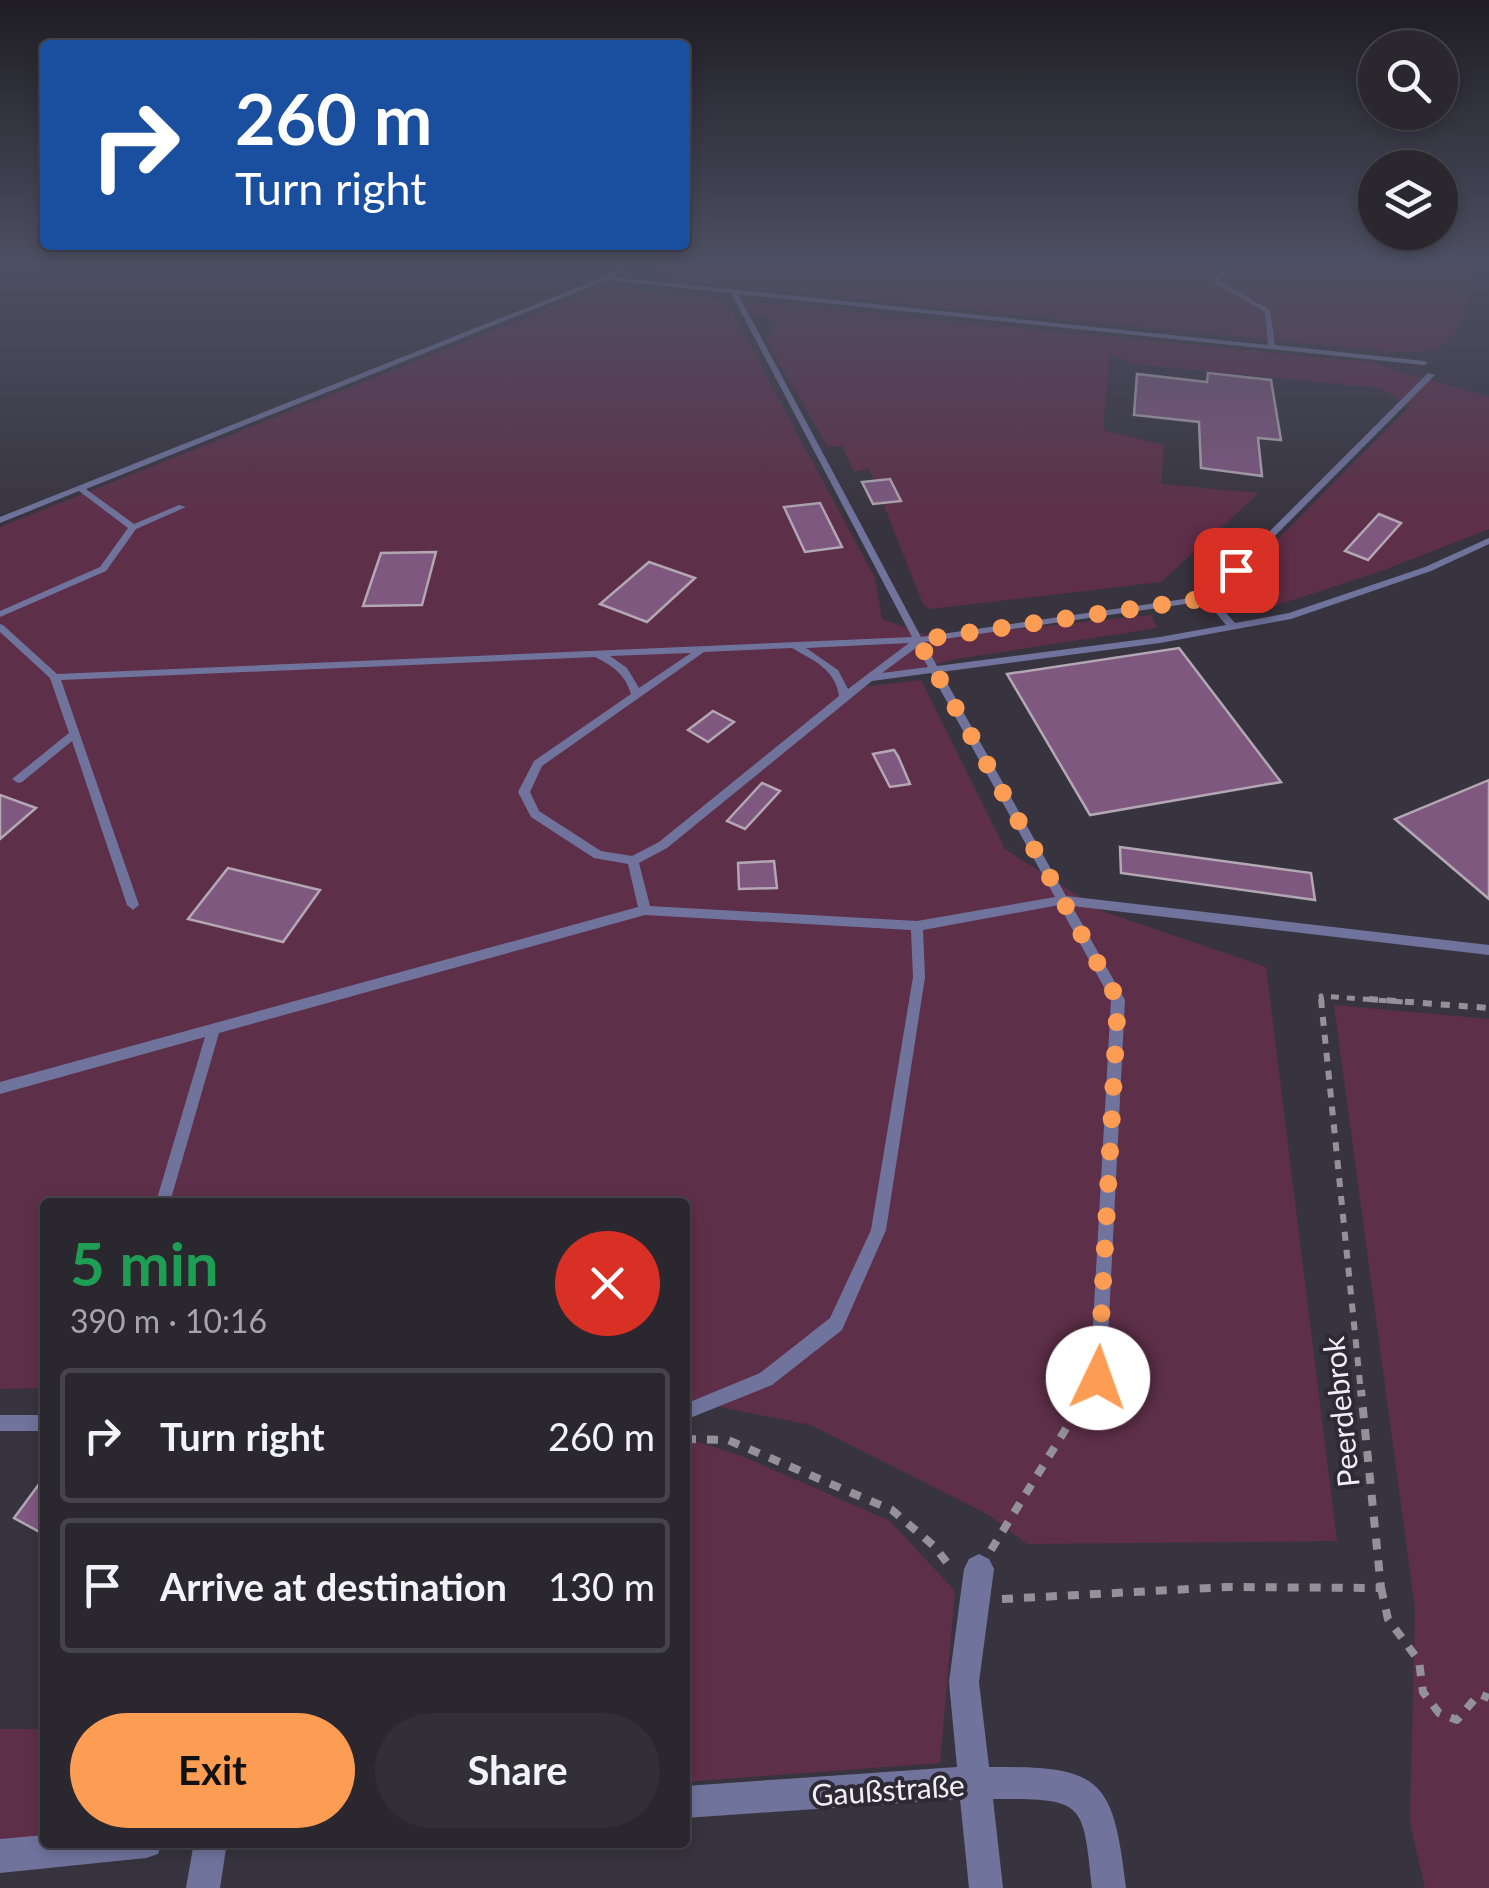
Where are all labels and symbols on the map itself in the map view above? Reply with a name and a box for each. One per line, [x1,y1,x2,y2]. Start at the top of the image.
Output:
pin [1194,528,1279,613]
position arrow [1046,1326,1150,1430]
street label: Peerdebrok [1314,1334,1366,1489]
street label: Gaußstraße [810,1766,966,1812]

